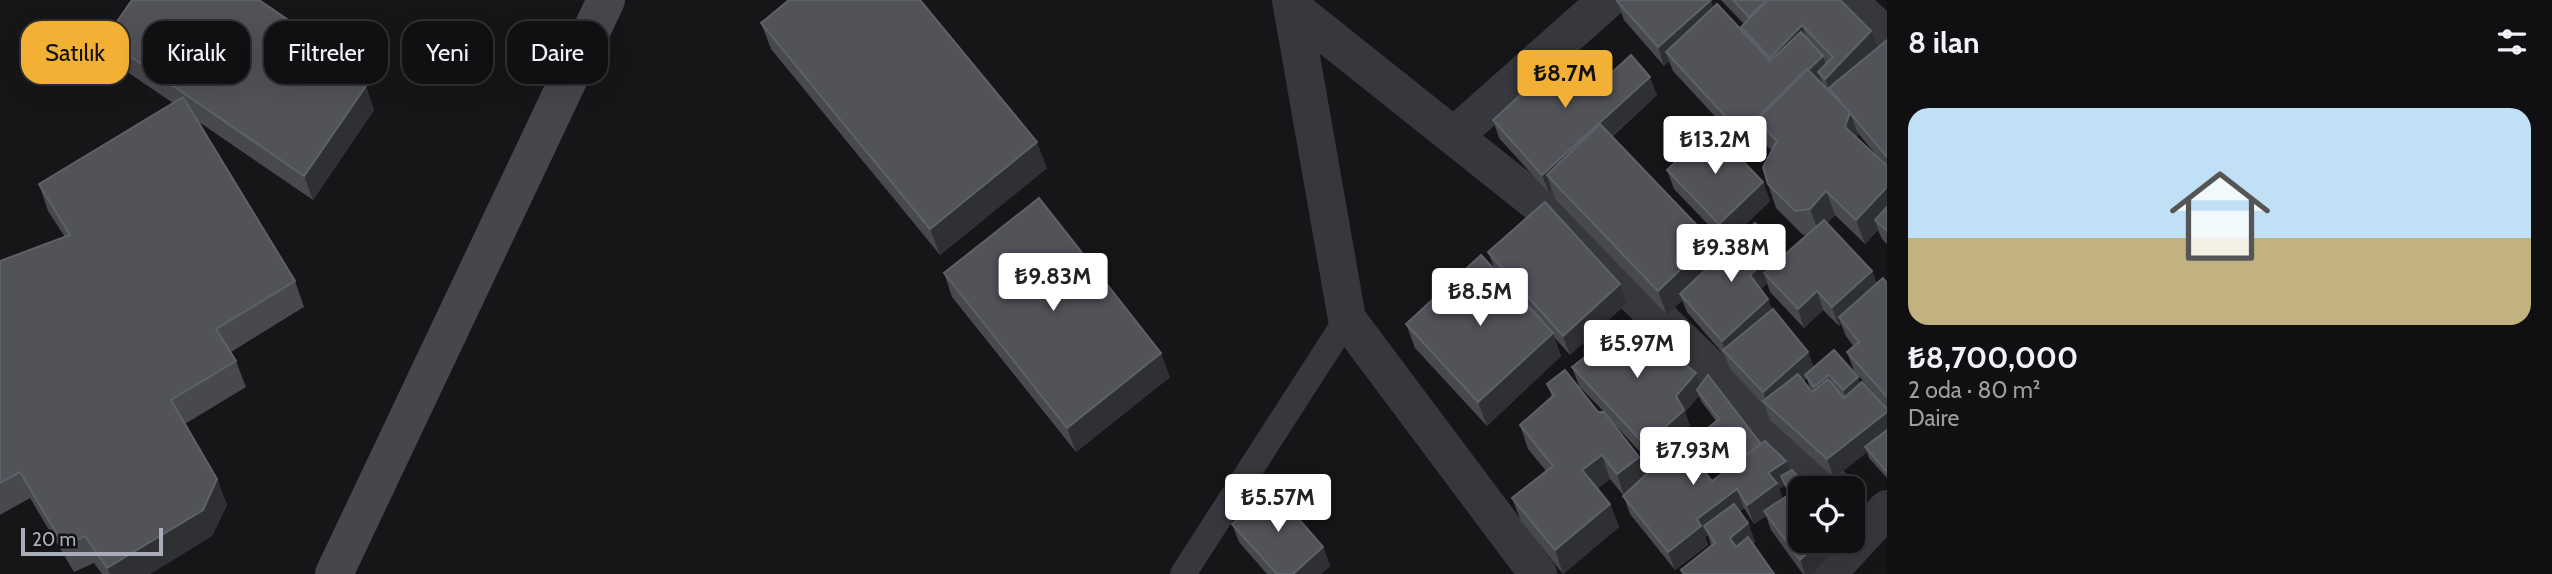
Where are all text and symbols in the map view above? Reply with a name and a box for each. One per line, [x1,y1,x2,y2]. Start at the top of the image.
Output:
chip: Satılık [21,21,129,84]
chip: Kiralık [143,21,250,84]
chip: Filtreler [264,21,388,84]
chip: Yeni [402,21,493,84]
chip: Daire [507,21,608,84]
icon: filters [2493,23,2531,61]
text: 8 ilan [1908,24,1979,61]
pin: ₺8.7M [1516,50,1614,110]
text: ₺8.7M [1533,59,1597,87]
pin: ₺13.2M [1658,116,1772,176]
text: ₺13.2M [1679,125,1751,153]
icon: home [2157,153,2283,279]
pin: ₺9.38M [1674,224,1788,284]
text: ₺9.38M [1693,233,1769,261]
pin: ₺9.83M [996,254,1110,313]
text: ₺9.83M [1015,262,1091,290]
pin: ₺8.5M [1431,268,1529,328]
text: ₺8.5M [1448,277,1512,305]
pin: ₺5.97M [1580,320,1694,380]
text: ₺5.97M [1600,329,1674,357]
text: ₺8,700,000 [1908,339,2078,376]
text: 2 oda · 80 m² [1908,376,2040,404]
text: Daire [1908,404,1959,432]
pin: ₺7.93M [1636,428,1750,487]
text: ₺7.93M [1656,436,1730,464]
pin: ₺5.57M [1221,475,1335,534]
map controls [1788,476,1865,553]
button: locate [1788,476,1865,553]
text: ₺5.57M [1241,483,1315,511]
scale bar [21,525,163,557]
text: 20 m [32,528,76,551]

